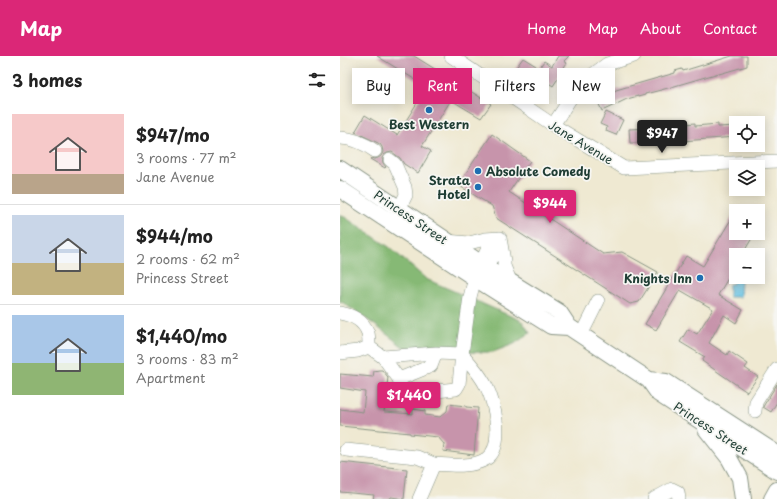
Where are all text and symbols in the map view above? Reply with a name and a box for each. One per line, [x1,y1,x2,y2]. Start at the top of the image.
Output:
text: Map [20,14,62,42]
text: Home [527,18,566,39]
text: Map [588,18,618,39]
text: About [640,18,681,39]
text: Contact [703,18,757,39]
text: 3 homes [12,67,82,93]
chip: Buy [352,68,405,104]
chip: Rent [413,68,472,104]
chip: Filters [480,68,549,104]
chip: New [557,68,615,104]
icon: filters [306,69,328,91]
marker: Best Western [424,105,434,115]
place label: Best Western [389,115,469,133]
street label: Jane Avenue [545,116,617,169]
map controls [729,116,765,284]
button: locate [729,116,765,152]
pin: $947 [638,120,686,154]
text: $947/mo [136,122,210,148]
text: $947 [646,123,678,142]
icon: home [44,130,92,178]
text: 3 rooms · 77 m² [136,148,237,167]
button: layers [729,160,765,196]
place label: Absolute Comedy [486,162,590,180]
marker: Absolute Comedy [473,166,483,176]
text: Jane Avenue [136,167,215,186]
place label: Strata Hotel [429,171,471,203]
marker: Strata Hotel [473,182,483,192]
street label: Princess Street [371,186,452,248]
pin: $944 [526,190,574,224]
text: $944 [533,193,567,212]
button: + [729,204,765,240]
text: $944/mo [136,223,213,249]
icon: home [44,231,92,279]
button: − [729,248,765,284]
text: 2 rooms · 62 m² [136,249,240,268]
text: Princess Street [136,268,229,287]
place label: Knights Inn [624,269,692,287]
marker: Knights Inn [695,273,705,283]
text: $1,440/mo [136,323,227,349]
icon: home [44,331,92,379]
text: 3 rooms · 83 m² [136,349,239,368]
text: Apartment [136,368,205,387]
pin: $1,440 [376,382,442,416]
text: $1,440 [386,385,432,404]
street label: Princess Street [670,397,752,459]

